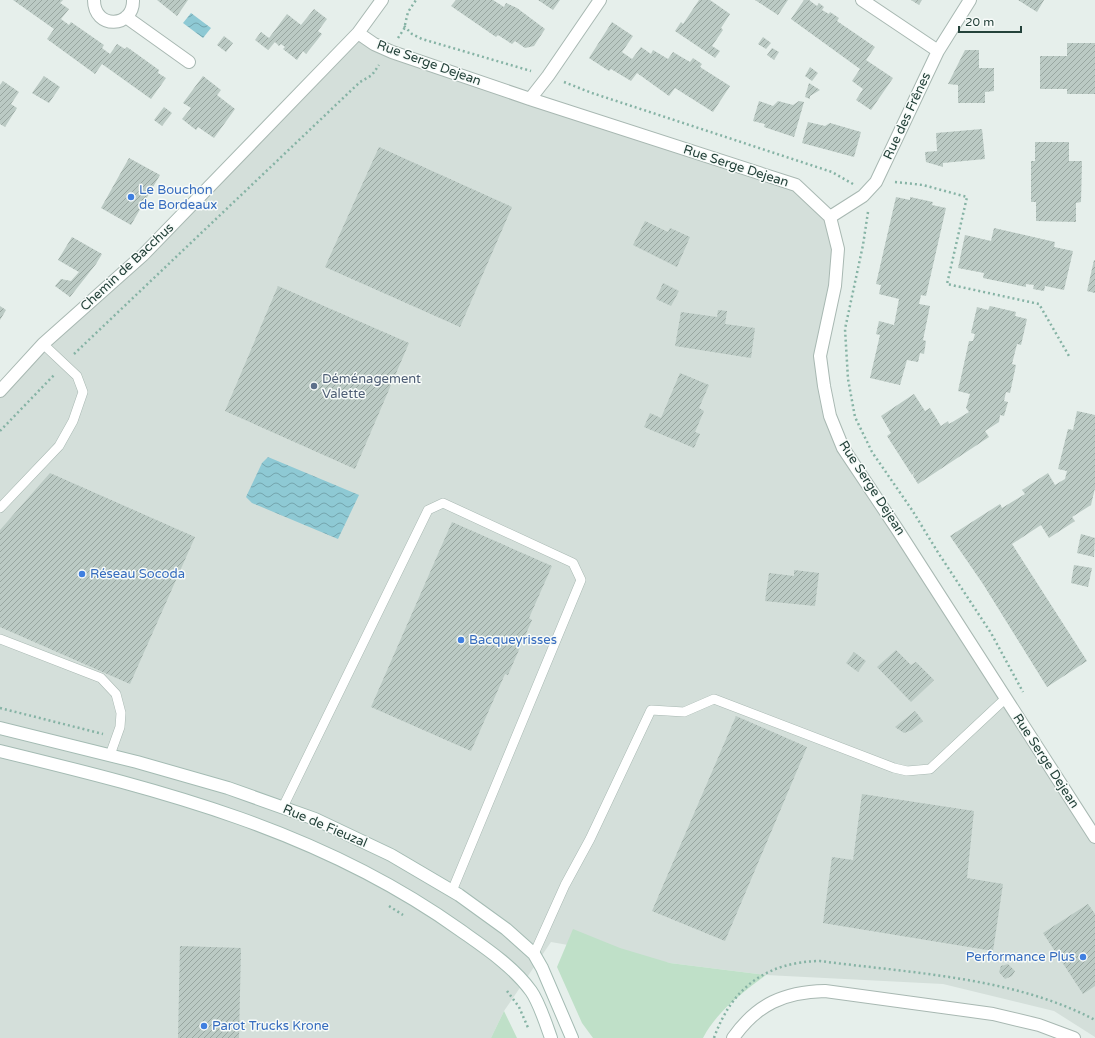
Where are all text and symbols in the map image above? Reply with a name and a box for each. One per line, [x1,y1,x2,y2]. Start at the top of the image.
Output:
scale bar [959,8,1021,34]
text: 20 m [965,15,994,29]
street label: Rue Serge Dejean [375,37,483,89]
street label: Rue des Frênes [880,70,934,162]
street label: Rue Serge Dejean [681,141,791,191]
place label: Le Bouchon de Bordeaux [139,182,217,213]
marker: Le Bouchon de Bordeaux [126,192,136,202]
street label: Chemin de Bacchus [77,220,177,314]
place label: Déménagement Valette [322,371,421,402]
marker: Déménagement Valette [309,381,319,391]
street label: Rue Serge Dejean [835,438,909,538]
place label: Réseau Socoda [90,566,185,582]
marker: Réseau Socoda [77,569,87,579]
place label: Bacqueyrisses [469,632,557,648]
marker: Bacqueyrisses [456,635,466,645]
street label: Rue Serge Dejean [1009,711,1083,811]
street label: Rue de Fieuzal [280,801,370,851]
place label: Performance Plus [966,949,1075,965]
marker: Performance Plus [1078,952,1088,962]
place label: Parot Trucks Krone [212,1018,329,1034]
marker: Parot Trucks Krone [199,1021,209,1031]

